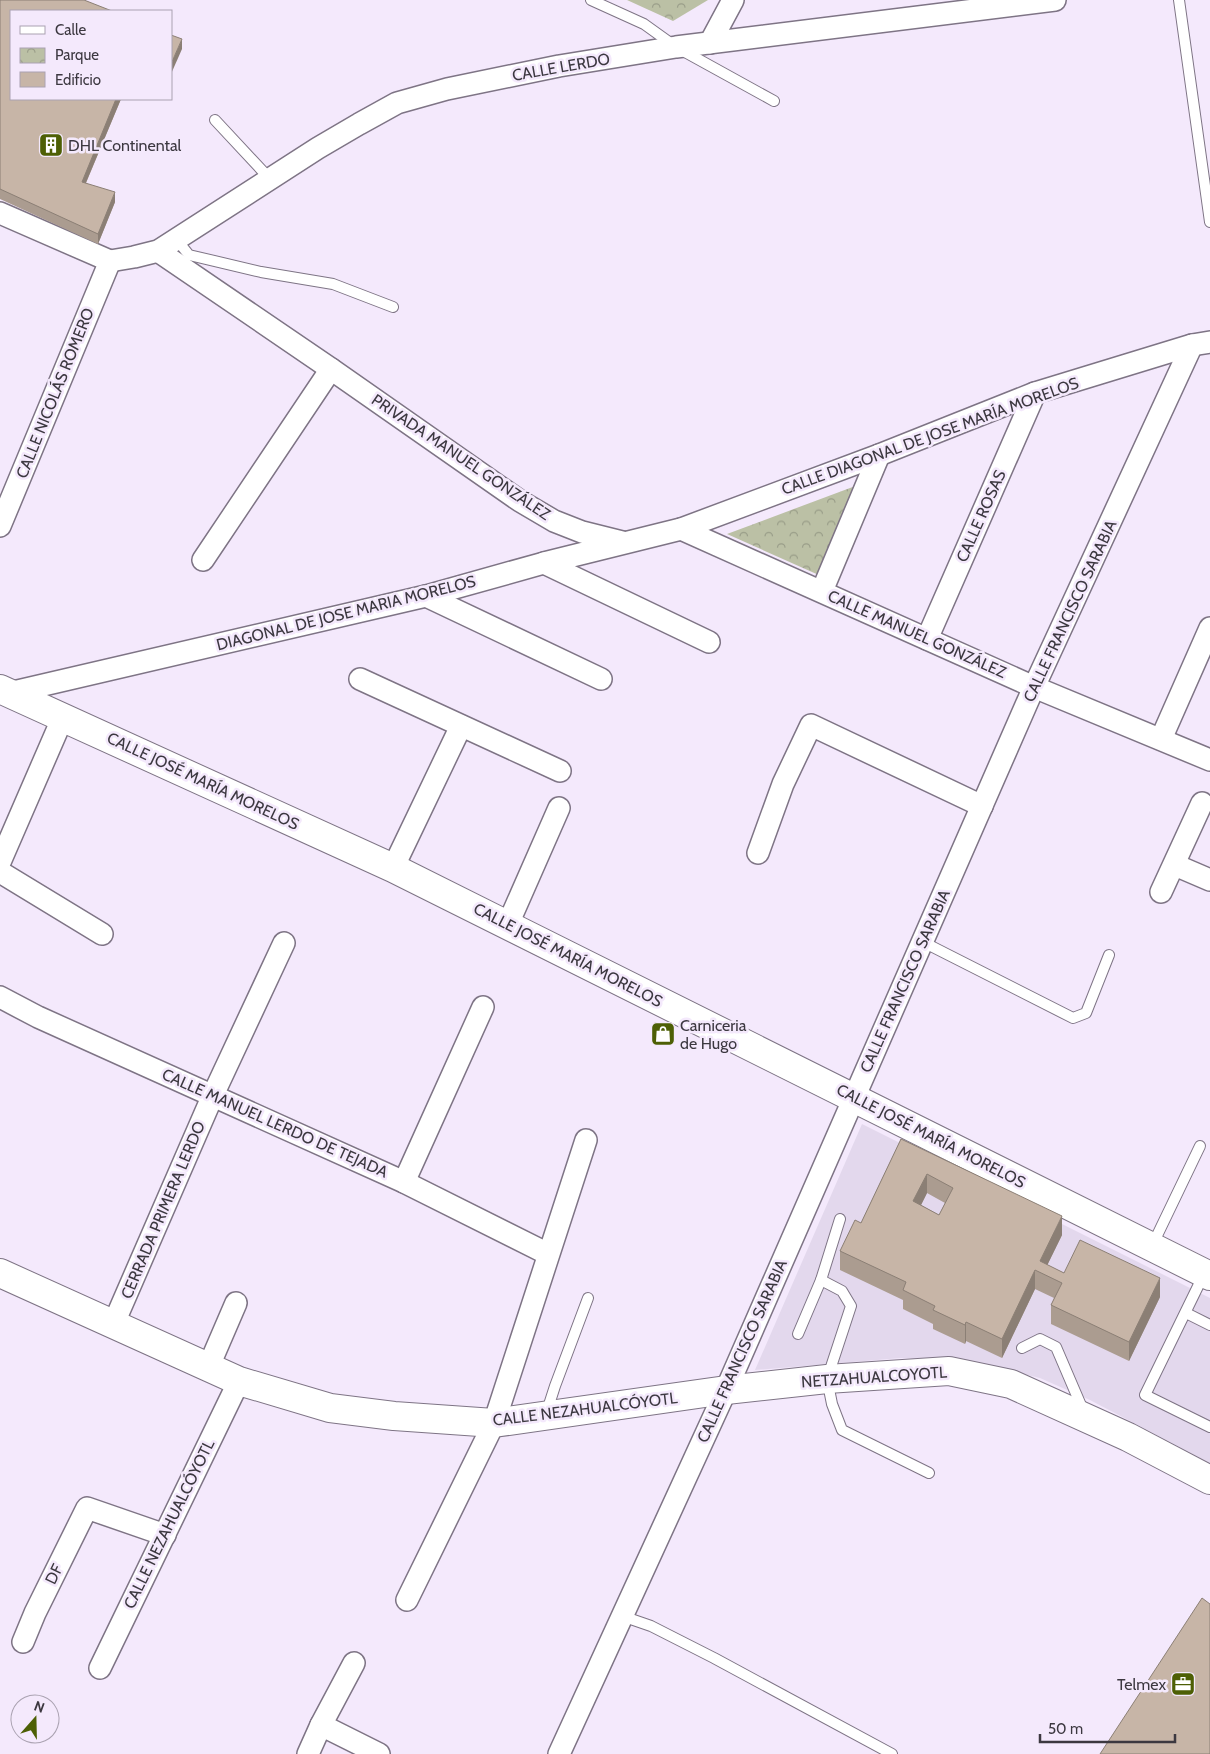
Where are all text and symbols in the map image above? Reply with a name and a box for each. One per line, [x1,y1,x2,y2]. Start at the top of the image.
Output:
legend [10,10,172,100]
text: Calle [55,21,86,39]
text: Parque [55,46,99,64]
street label: CALLE LERDO [511,49,611,85]
text: Edificio [55,71,101,89]
building icon: DHL Continental [38,132,64,158]
place label: DHL Continental [68,136,182,155]
street label: CALLE NICOLÁS ROMERO [12,305,98,481]
street label: CALLE DIAGONAL DE JOSE MARÍA MORELOS [779,373,1081,499]
street label: PRIVADA MANUEL GONZÁLEZ [368,390,554,524]
street label: CALLE ROSAS [952,467,1010,565]
street label: CALLE FRANCISCO SARABIA [1019,517,1121,705]
street label: DIAGONAL DE JOSE MARIA MORELOS [214,572,478,654]
street label: CALLE MANUEL GONZÁLEZ [825,586,1009,682]
street label: CALLE JOSÉ MARÍA MORELOS [104,728,302,834]
street label: CALLE FRANCISCO SARABIA [856,886,954,1075]
street label: CALLE JOSÉ MARÍA MORELOS [470,899,666,1011]
place label: Carniceria de Hugo [680,1016,747,1053]
shop icon: Carniceria de Hugo [650,1021,676,1047]
street label: CALLE MANUEL LERDO DE TEJADA [159,1064,391,1182]
street label: CALLE JOSÉ MARÍA MORELOS [833,1080,1029,1192]
street label: CERRADA PRIMERA LERDO [117,1118,209,1302]
street label: CALLE FRANCISCO SARABIA [693,1256,791,1445]
street label: NETZAHUALCOYOTL [800,1362,948,1392]
street label: CALLE NEZAHUALCÓYOTL [492,1388,678,1430]
street label: CALLE NEZAHUALCÓYOTL [120,1436,218,1612]
street label: DF [41,1560,67,1587]
office icon: Telmex [1170,1671,1196,1697]
place label: Telmex [1117,1675,1166,1694]
north arrow [10,1694,60,1744]
text: N [32,1697,47,1717]
scale bar [1040,1712,1175,1744]
text: 50 m [1048,1720,1083,1738]

